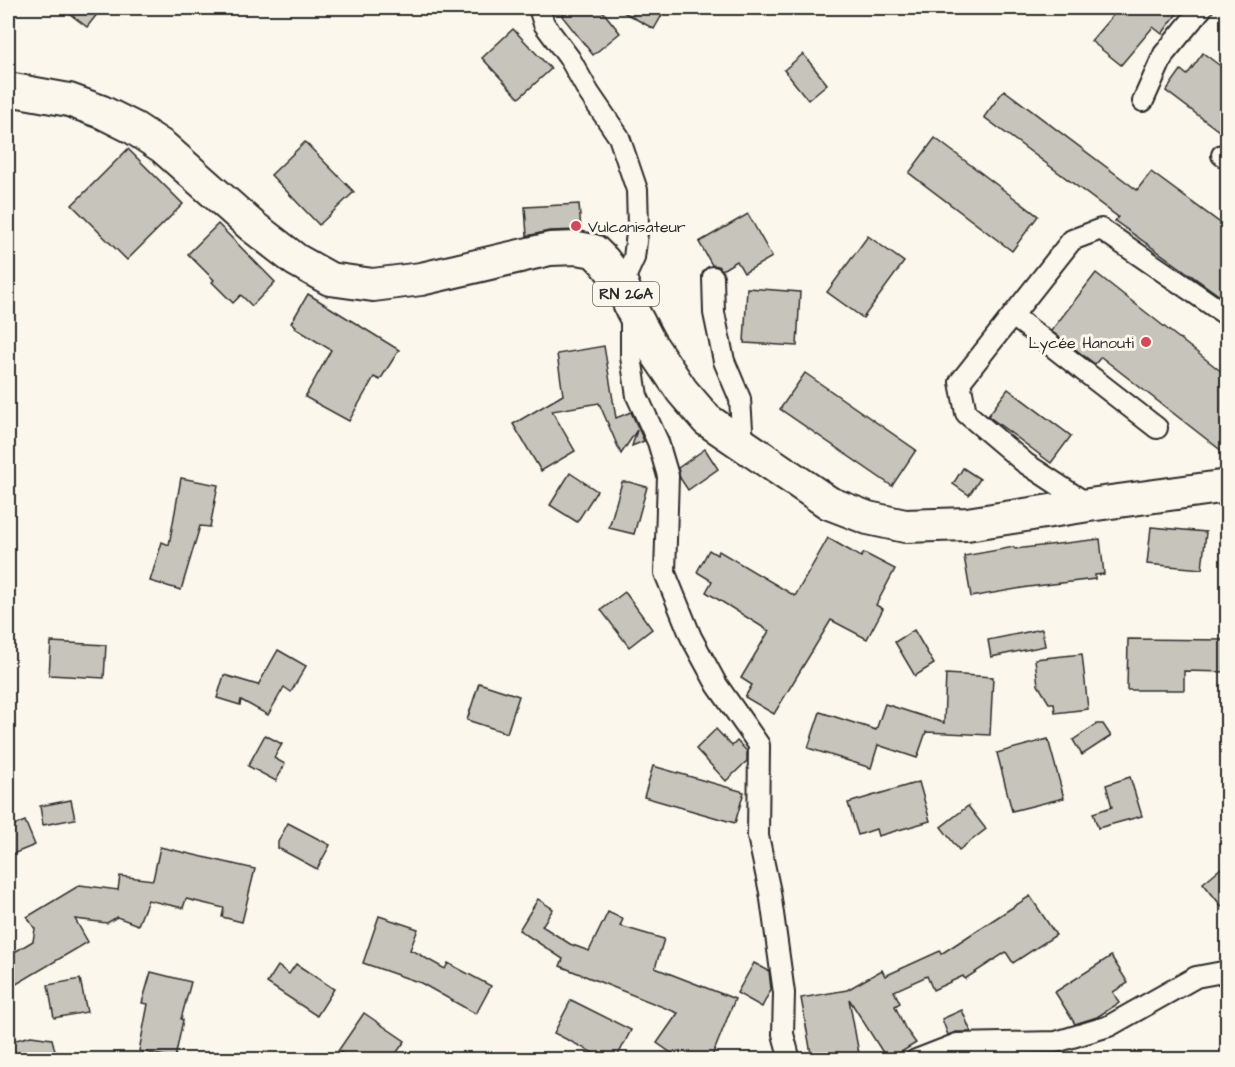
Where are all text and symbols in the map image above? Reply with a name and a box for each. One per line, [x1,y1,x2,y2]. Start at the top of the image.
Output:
place label: Vulcanisateur [588,216,686,238]
marker: Vulcanisateur [569,219,583,233]
road number: RN 26A [593,282,659,306]
place label: Lycée Hanouti [1028,332,1135,355]
marker: Lycée Hanouti [1139,335,1153,349]

